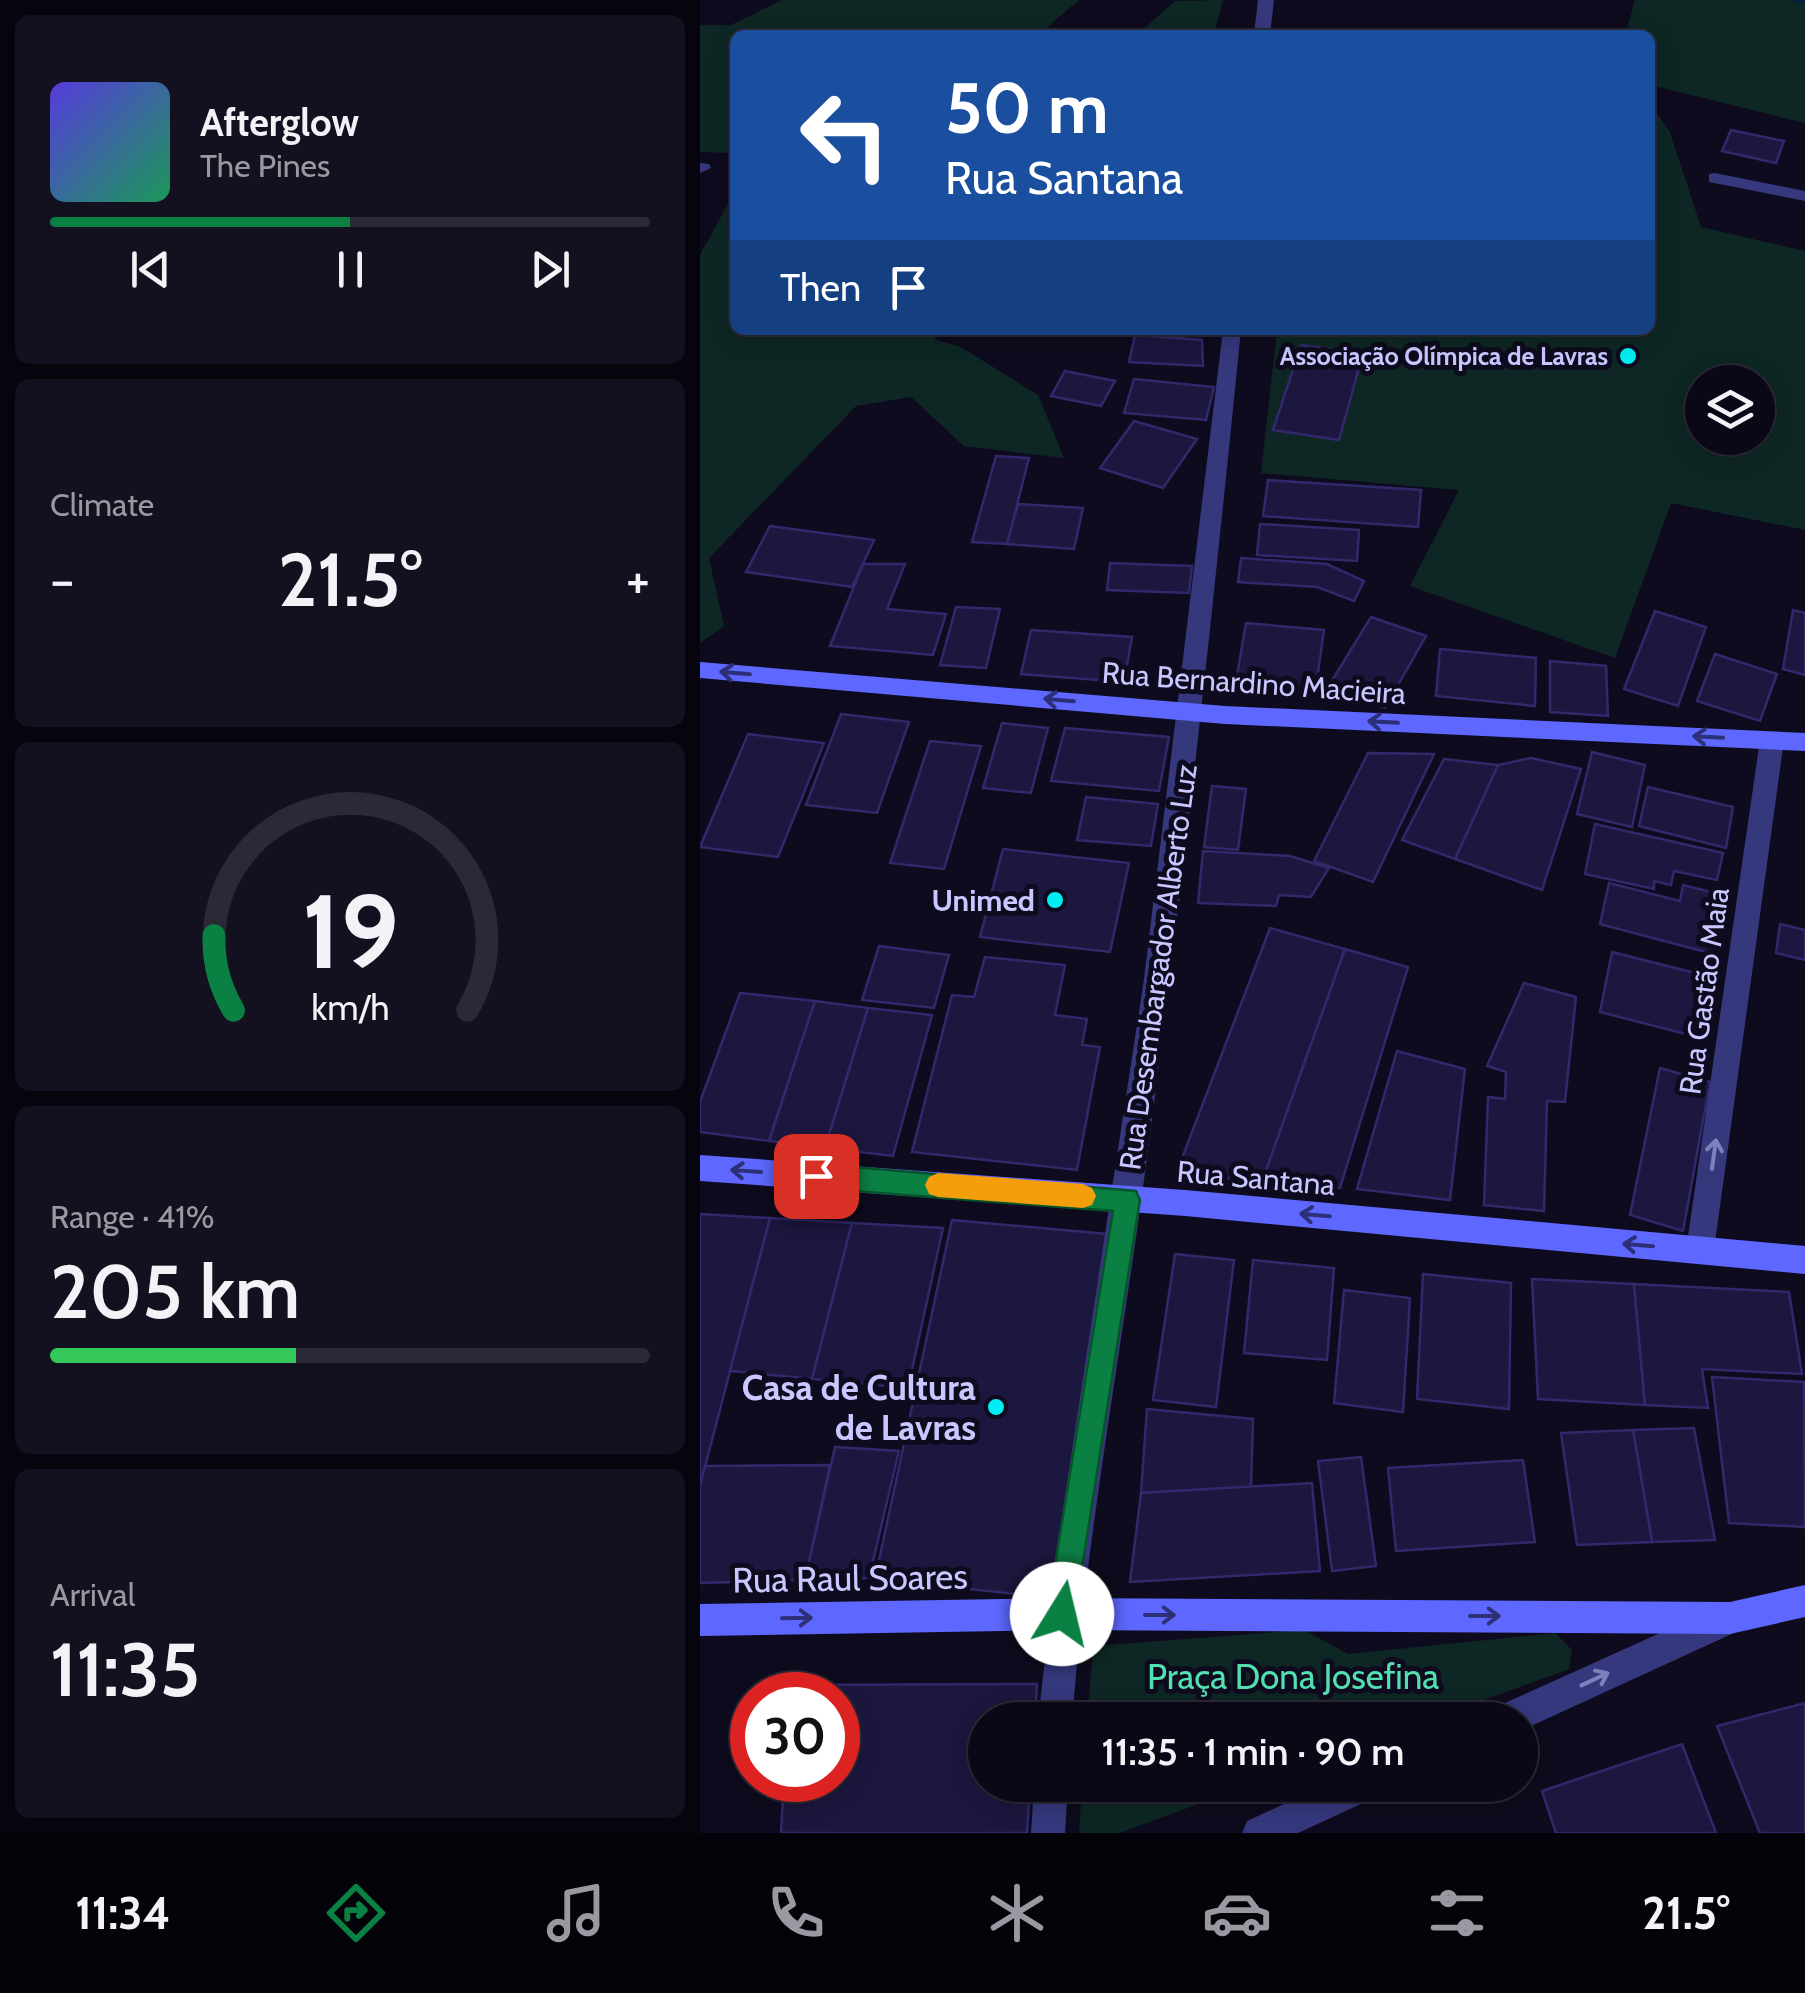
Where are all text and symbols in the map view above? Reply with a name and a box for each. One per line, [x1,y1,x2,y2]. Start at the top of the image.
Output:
text: 50 m [945,65,1109,151]
icon: left [780,70,910,200]
text: Afterglow [200,99,359,146]
text: The Pines [200,146,330,185]
text: Rua Santana [945,151,1183,205]
icon: previous [123,242,178,297]
icon: pause [323,242,378,297]
icon: next [523,242,578,297]
icon: arrive [881,260,936,315]
text: Then [780,264,861,311]
place label: Associação Olímpica de Lavras [1280,341,1608,371]
marker: Associação Olímpica de Lavras [1617,345,1639,367]
map controls [1685,365,1775,455]
button: layers [1685,365,1775,455]
text: Climate [50,485,154,524]
text: 21.5° [278,534,422,625]
text: − [50,546,74,613]
text: + [626,546,650,613]
street label: Rua Bernardino Macieira [1101,654,1408,712]
one-way arrow [719,663,751,682]
one-way arrow [1043,691,1075,710]
one-way arrow [1367,712,1399,731]
one-way arrow [1692,727,1724,746]
street label: Rua Desembargador Alberto Luz [1111,762,1205,1172]
text: 19 [302,868,398,994]
place label: Unimed [932,882,1035,919]
street label: Rua Gastão Maia [1671,885,1737,1097]
marker: Unimed [1044,889,1066,911]
text: km/h [311,986,389,1029]
pin [774,1134,859,1219]
one-way arrow [1705,1138,1723,1170]
icon: arrive [789,1149,844,1204]
street label: Rua Santana [1175,1153,1337,1203]
one-way arrow [731,1161,763,1180]
text: Range · 41% [50,1197,214,1236]
one-way arrow [1299,1206,1331,1225]
one-way arrow [1623,1235,1655,1254]
text: 205 km [50,1246,300,1337]
place label: Casa de Cultura de Lavras [742,1366,977,1449]
marker: Casa de Cultura de Lavras [985,1396,1007,1418]
street label: Rua Raul Soares [732,1554,968,1602]
position arrow [1010,1562,1114,1666]
text: Arrival [50,1575,135,1614]
one-way arrow [1142,1606,1175,1624]
one-way arrow [1468,1607,1500,1626]
one-way arrow [781,1609,813,1628]
text: 11:35 [50,1624,200,1715]
park label: Praça Dona Josefina [1147,1655,1439,1698]
one-way arrow [1579,1669,1609,1688]
speed limit sign: 30 [730,1672,860,1802]
text: 11:35 · 1 min · 90 m [1102,1728,1404,1775]
icon: directions [321,1878,391,1948]
icon: music [541,1878,611,1948]
icon: phone [761,1878,831,1948]
icon: climate [982,1878,1052,1948]
icon: car [1202,1878,1272,1948]
icon: filters [1422,1878,1492,1948]
text: 11:34 [75,1886,171,1940]
text: 21.5° [1642,1886,1730,1940]

